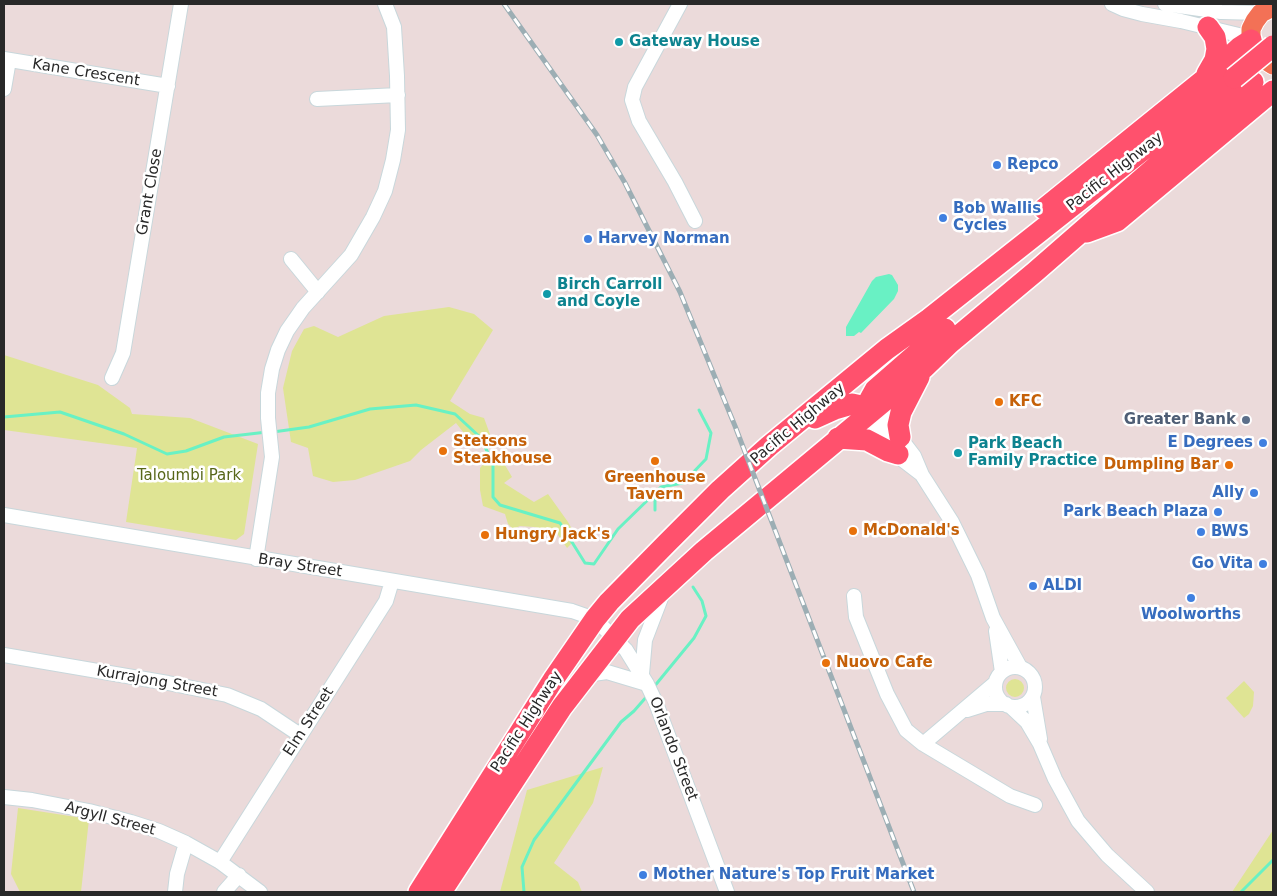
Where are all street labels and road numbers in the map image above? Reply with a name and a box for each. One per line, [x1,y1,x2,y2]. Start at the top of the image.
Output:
street label: Kane Crescent [31,56,141,90]
street label: Pacific Highway [1063,129,1167,215]
street label: Grant Close [133,147,167,237]
street label: Pacific Highway [747,379,849,469]
street label: Bray Street [257,550,343,582]
street label: Kurrajong Street [95,662,219,702]
street label: Pacific Highway [488,668,566,776]
street label: Elm Street [280,684,338,760]
street label: Orlando Street [645,694,701,804]
street label: Argyll Street [63,798,157,840]

